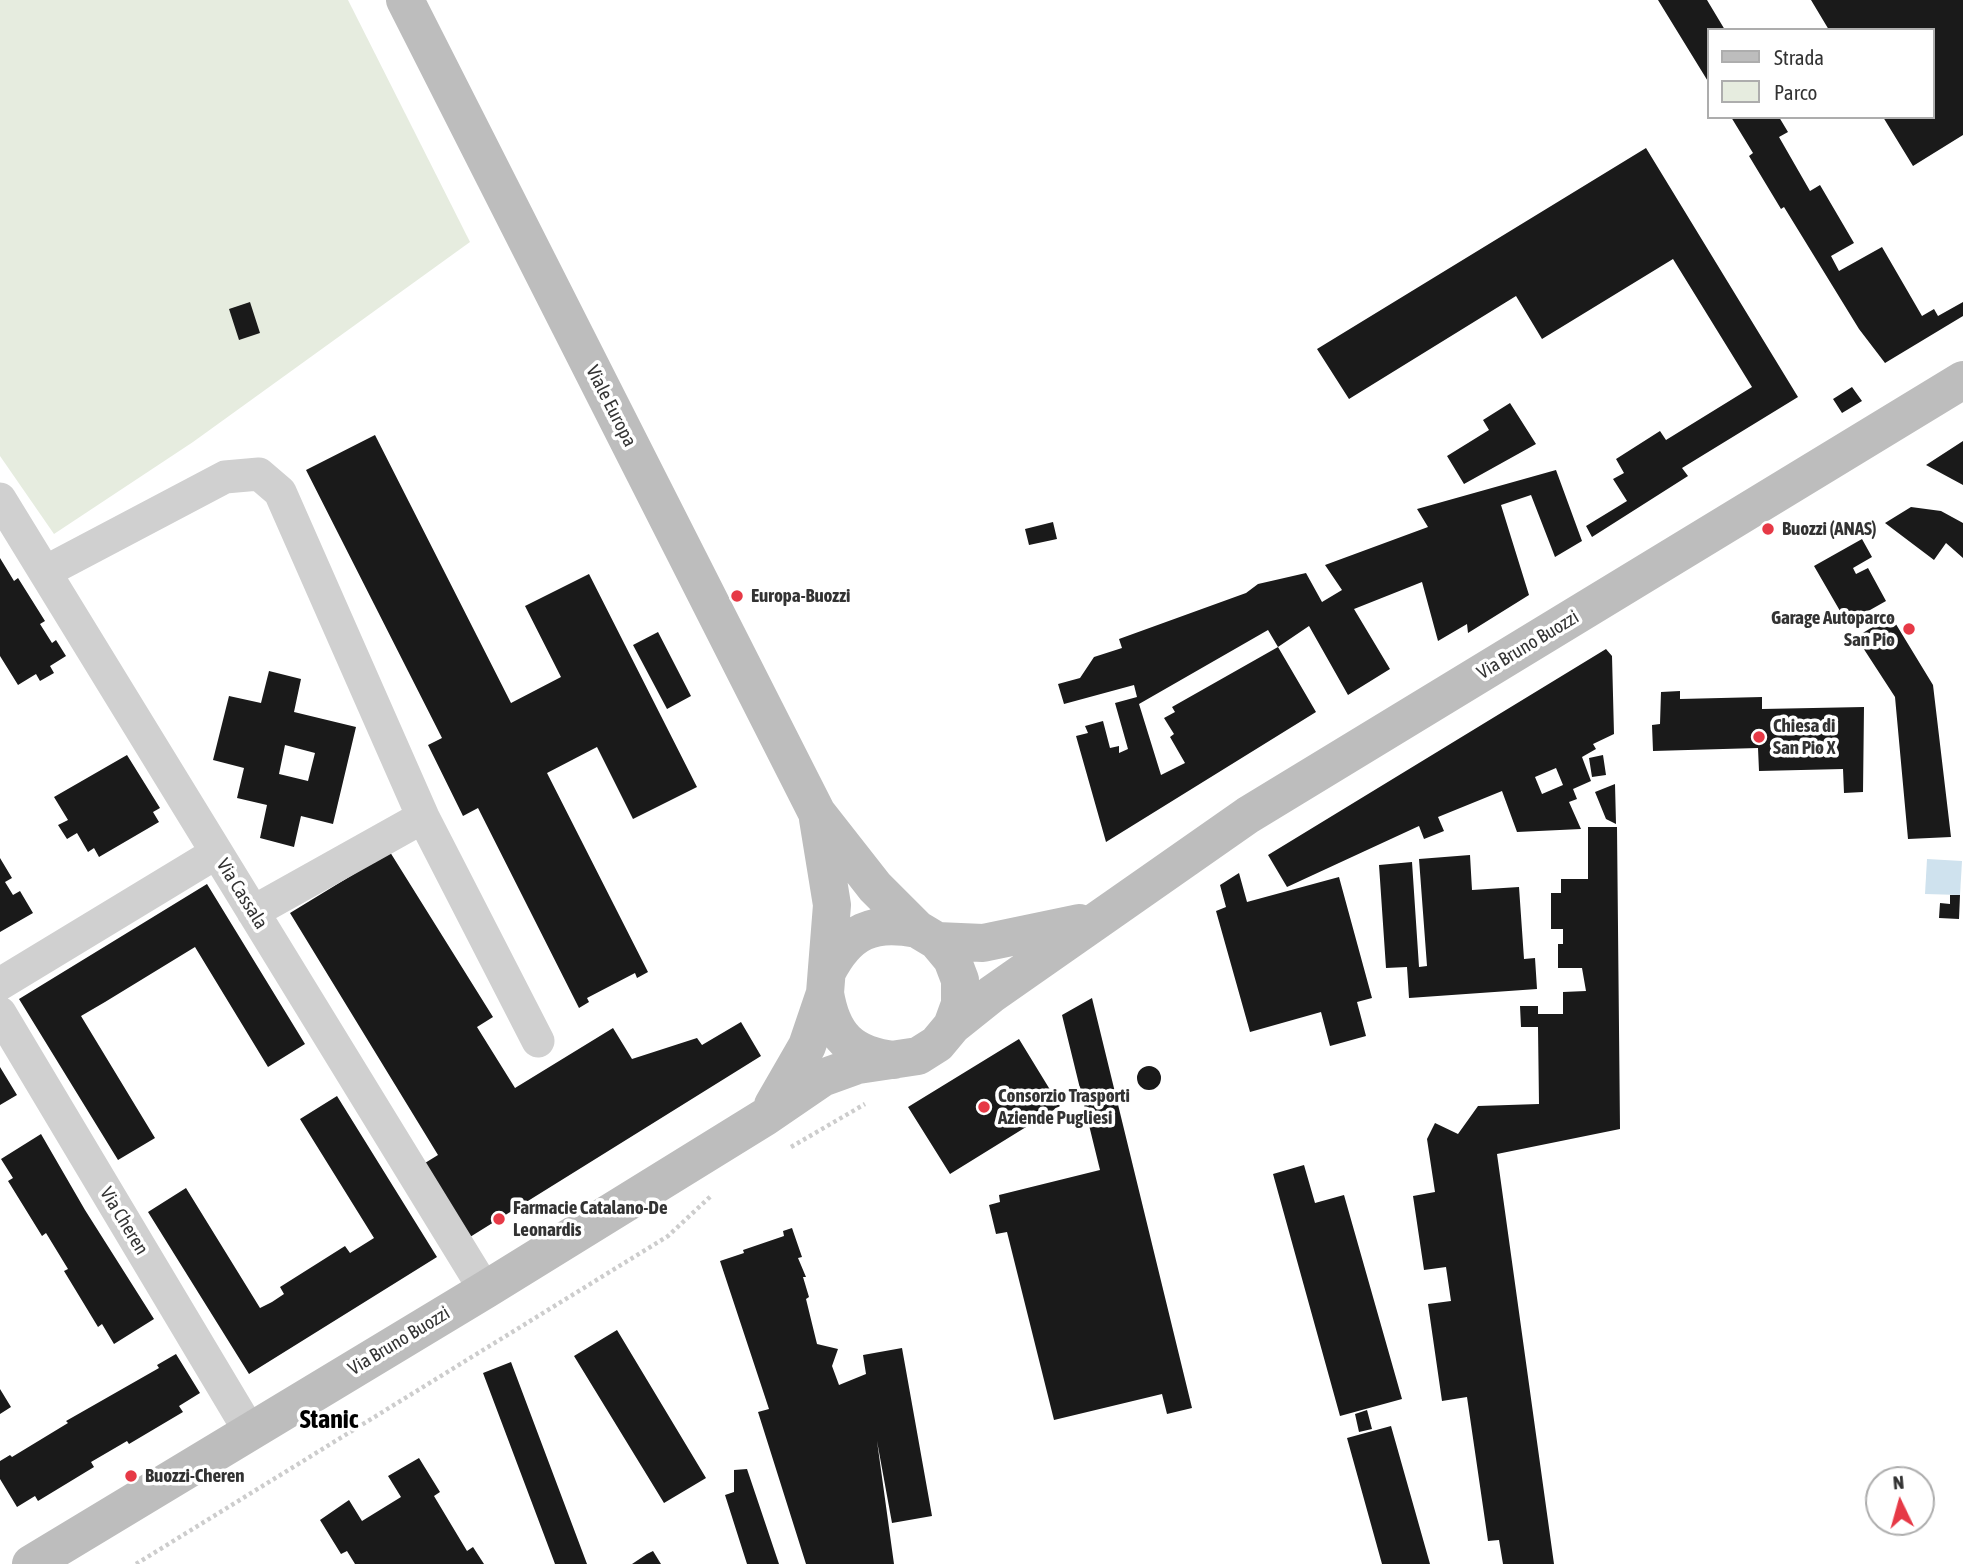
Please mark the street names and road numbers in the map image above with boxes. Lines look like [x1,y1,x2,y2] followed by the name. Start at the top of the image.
[581,362,641,450] street label: Viale Europa
[1473,606,1583,684] street label: Via Bruno Buozzi
[212,855,272,933] street label: Via Cassala
[95,1183,153,1259] street label: Via Cheren
[344,1302,454,1380] street label: Via Bruno Buozzi

